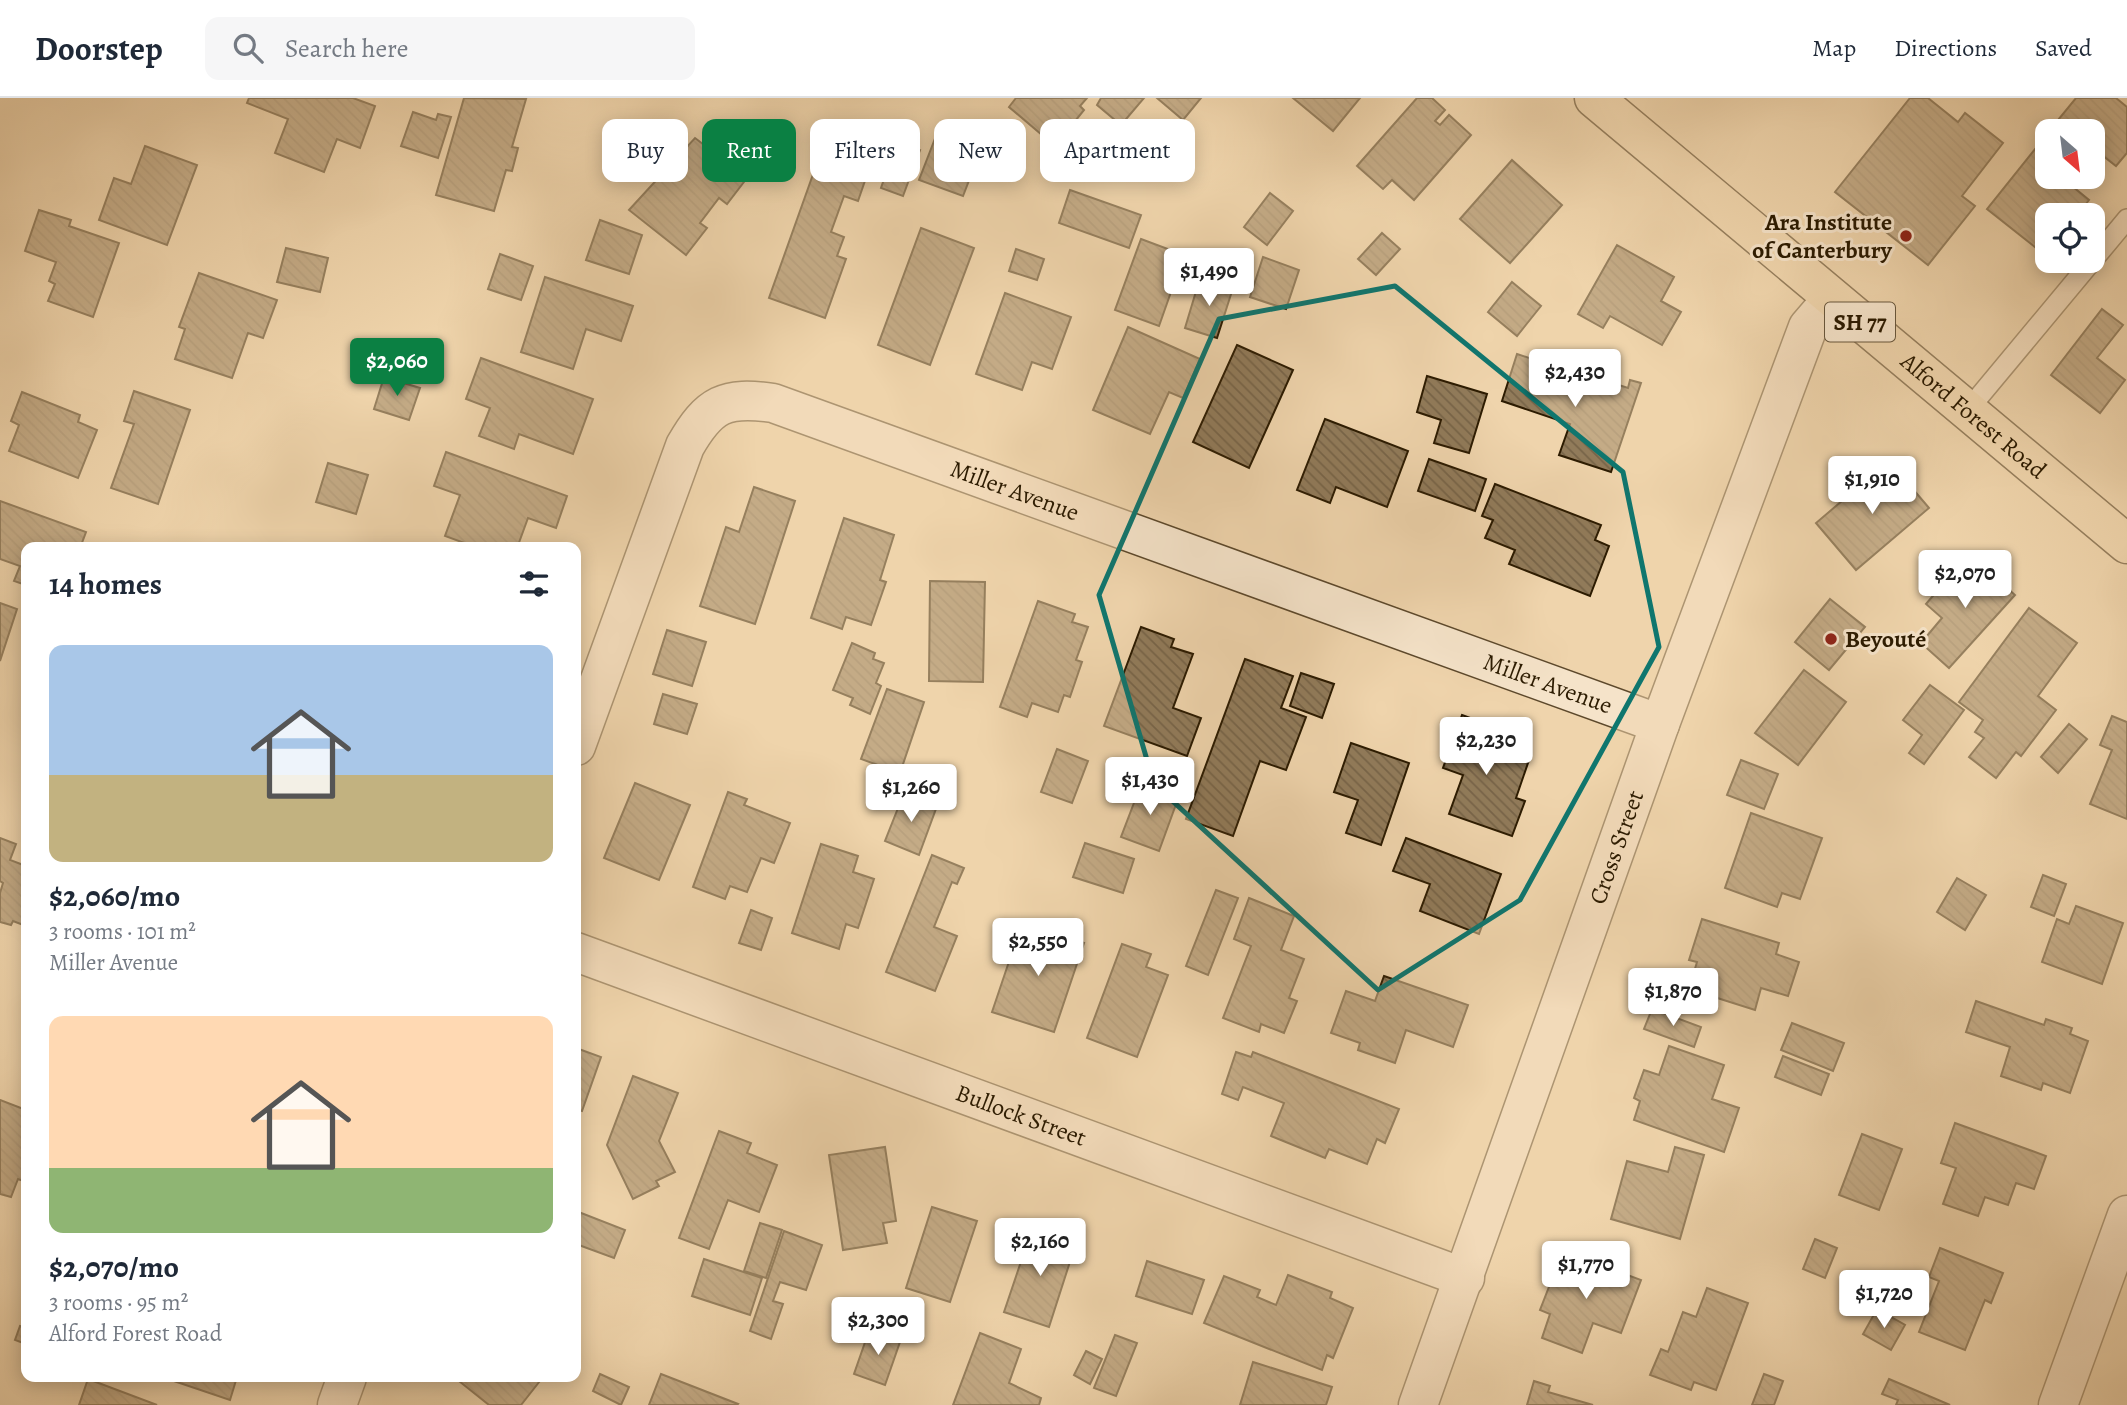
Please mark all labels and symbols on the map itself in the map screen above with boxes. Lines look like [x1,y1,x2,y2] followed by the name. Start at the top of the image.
[2035,119,2105,189] north arrow
[1752,206,1893,266] place label: Ara Institute of Canterbury
[1898,228,1914,244] marker: Ara Institute of Canterbury
[1152,248,1266,308] pin: $1,490
[1825,302,1895,342] road number: SH 77
[340,338,454,398] pin: $2,060
[1893,345,2053,486] street label: Alford Forest Road
[1518,350,1632,409] pin: $2,430
[946,453,1084,529] street label: Miller Avenue
[1815,456,1929,516] pin: $1,910
[1908,550,2022,610] pin: $2,070
[1845,623,1926,655] place label: Beyouté
[1823,631,1839,647] marker: Beyouté
[1479,645,1617,721] street label: Miller Avenue
[1429,718,1543,777] pin: $2,230
[1093,758,1207,817] pin: $1,430
[854,764,968,824] pin: $1,260
[1581,786,1651,908] street label: Cross Street
[981,918,1095,978] pin: $2,550
[1616,968,1730,1028] pin: $1,870
[951,1077,1091,1154] street label: Bullock Street
[983,1218,1097,1278] pin: $2,160
[1529,1242,1643,1301] pin: $1,770
[1827,1270,1941,1330] pin: $1,720
[821,1298,935,1357] pin: $2,300

